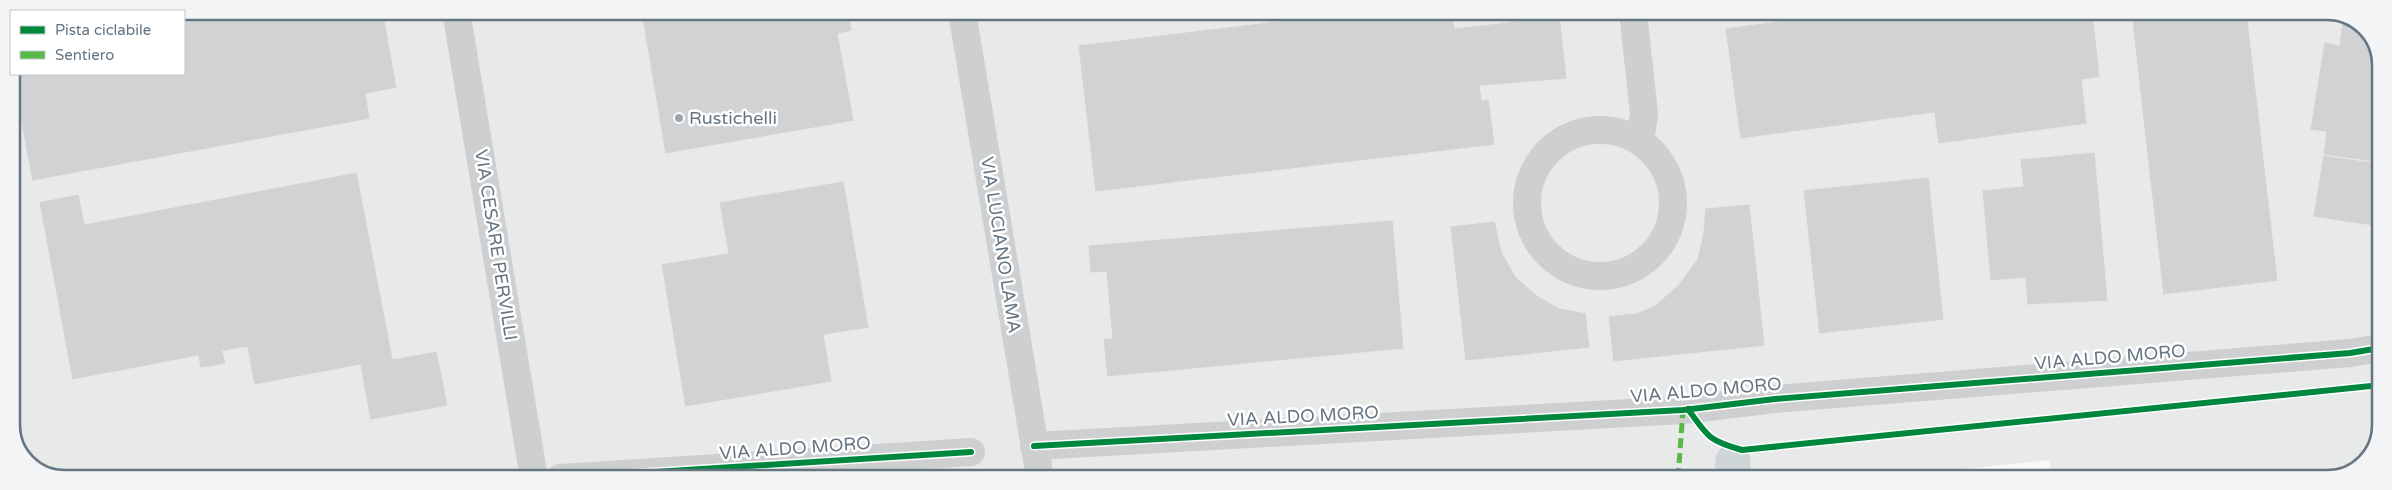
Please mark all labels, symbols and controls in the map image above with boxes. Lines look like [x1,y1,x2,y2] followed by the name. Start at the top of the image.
[10,10,185,75] legend
[55,21,151,39] text: Pista ciclabile
[55,46,114,64] text: Sentiero
[689,107,777,129] place label: Rustichelli
[673,112,685,124] marker: Rustichelli
[470,148,522,342] street label: VIA CESARE PERVILLI
[976,155,1026,335] street label: VIA LUCIANO LAMA
[2033,339,2187,375] street label: VIA ALDO MORO
[1629,372,1783,408] street label: VIA ALDO MORO
[1227,401,1379,431] street label: VIA ALDO MORO
[719,432,871,464] street label: VIA ALDO MORO

